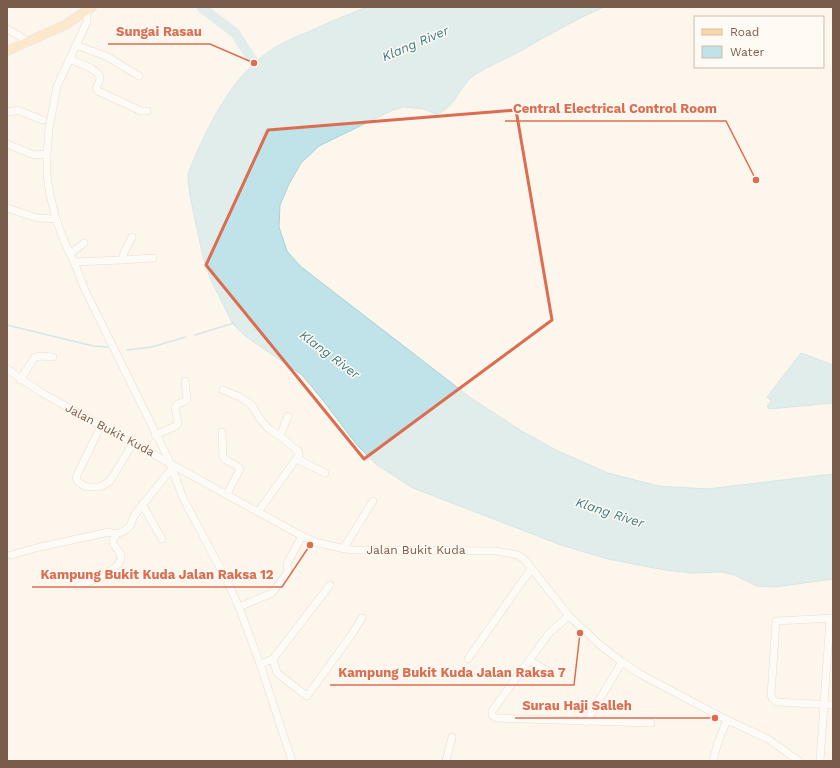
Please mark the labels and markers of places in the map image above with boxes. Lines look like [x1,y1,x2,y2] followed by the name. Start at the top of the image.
[108,19,210,44] callout: Sungai Rasau
[505,96,726,121] callout: Central Electrical Control Room
[32,562,282,587] callout: Kampung Bukit Kuda Jalan Raksa 12
[330,660,574,685] callout: Kampung Bukit Kuda Jalan Raksa 7
[515,693,640,718] callout: Surau Haji Salleh

